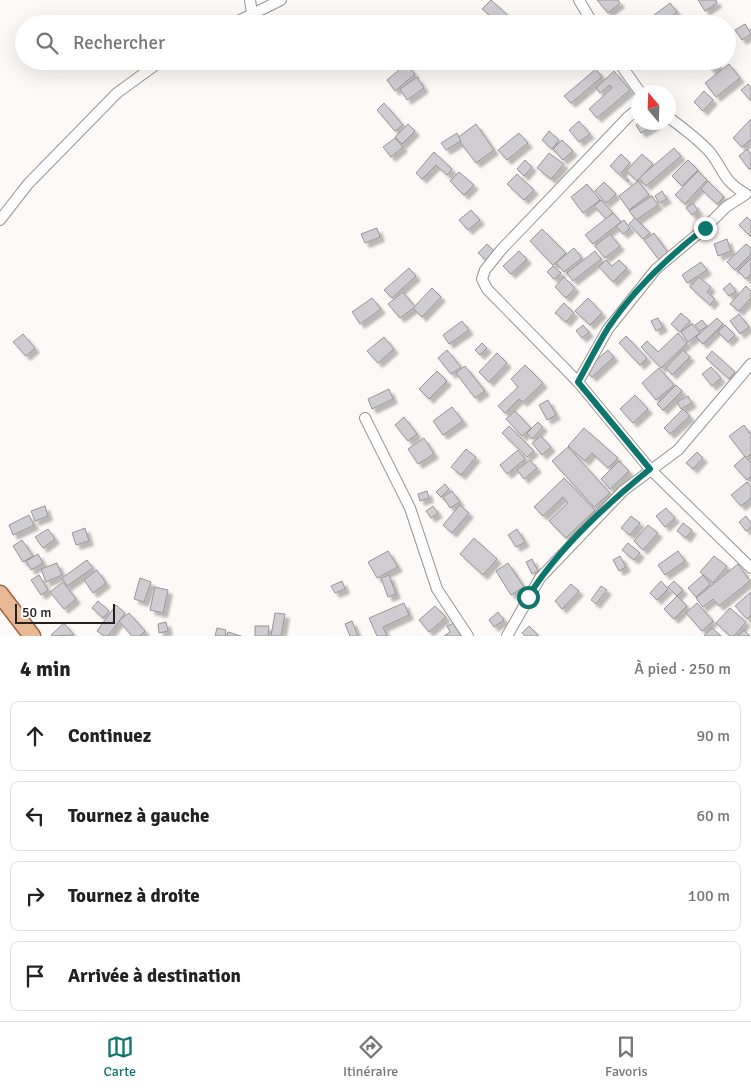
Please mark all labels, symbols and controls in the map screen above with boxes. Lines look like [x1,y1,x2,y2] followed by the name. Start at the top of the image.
[15,15,736,70] search box
[33,29,61,57] icon: search
[73,31,165,55] text: Rechercher
[631,85,676,130] north arrow
[694,217,717,240] route end
[517,586,540,609] route start
[15,601,115,624] scale bar
[22,604,51,621] text: 50 m
[20,656,71,682] text: 4 min
[634,659,731,679] text: À pied · 250 m
[21,722,49,750] icon: ahead
[68,724,151,748] text: Continuez
[696,726,730,746] text: 90 m
[21,802,49,830] icon: left
[68,804,209,828] text: Tournez à gauche
[696,806,730,826] text: 60 m
[21,882,49,910] icon: right
[68,884,200,908] text: Tournez à droite
[688,886,730,906] text: 100 m
[21,962,49,990] icon: arrive
[68,964,241,988] text: Arrivée à destination
[103,1033,136,1080] tab: Carte
[343,1033,398,1080] tab: Itinéraire
[605,1033,648,1080] tab: Favoris

